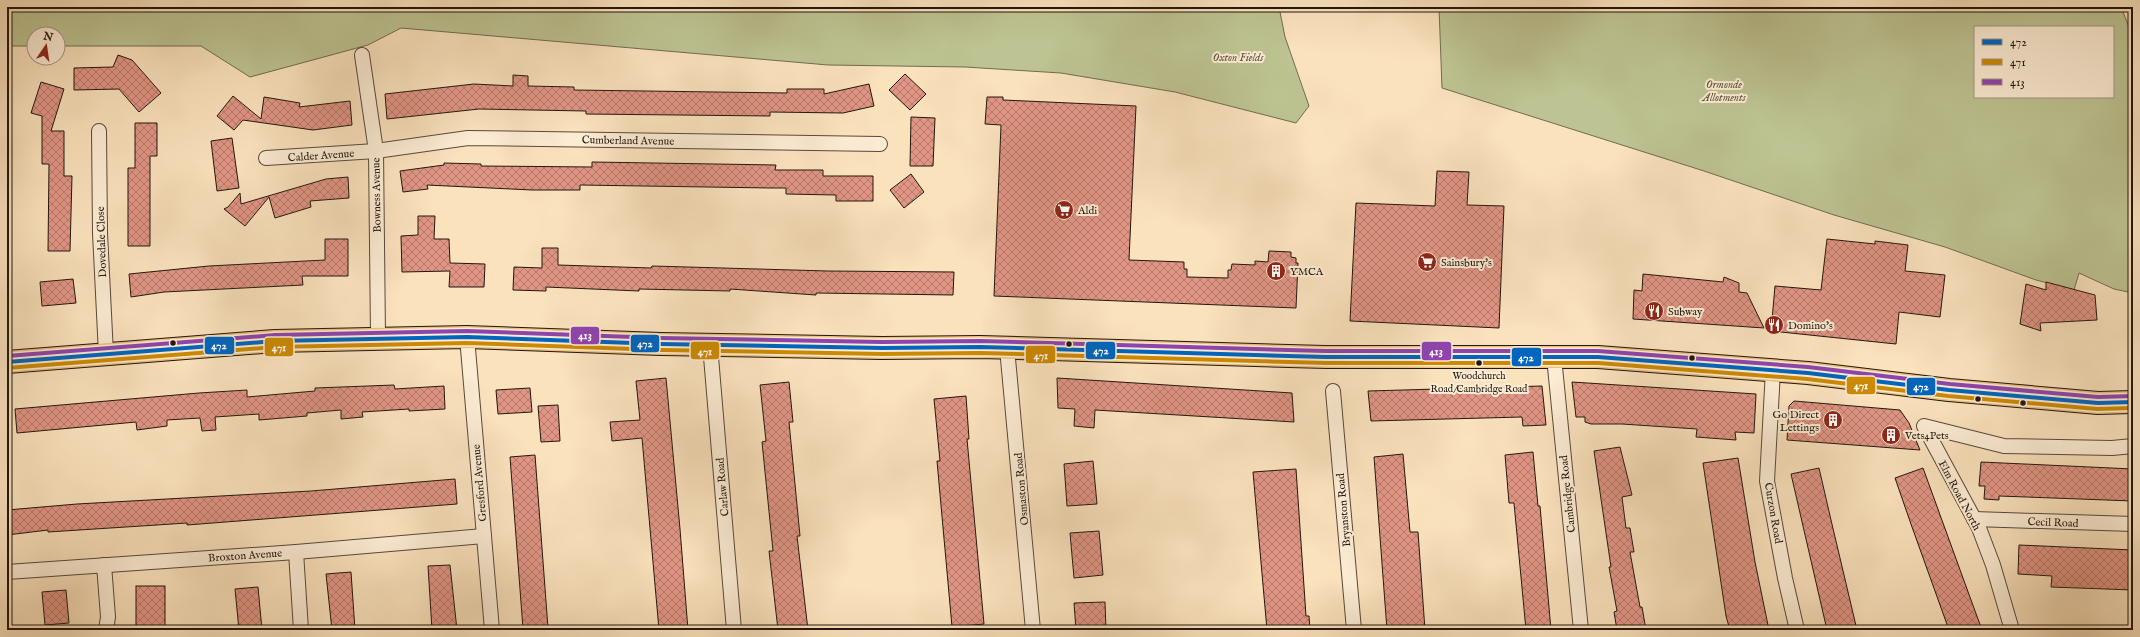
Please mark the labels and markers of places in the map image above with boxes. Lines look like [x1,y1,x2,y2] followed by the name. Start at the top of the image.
[1053,199,1075,221] supermarket icon: Aldi
[1077,204,1097,218] place label: Aldi
[1416,251,1438,273] supermarket icon: Sainsbury's
[1441,256,1492,270] place label: Sainsbury's
[1265,260,1287,282] building icon: YMCA
[1290,265,1324,279] place label: YMCA
[1643,300,1665,322] restaurant icon: Subway
[1668,305,1703,319] place label: Subway
[1763,314,1785,336] restaurant icon: Domino's
[1788,319,1833,333] place label: Domino's
[168,338,178,348] unlabelled marker
[1064,339,1074,349] unlabelled marker
[1687,353,1697,363] unlabelled marker
[1474,358,1484,368] marker: Woodchurch Road/Cambridge Road
[1431,370,1528,396] place label: Woodchurch Road/Cambridge Road
[1973,394,1983,404] unlabelled marker
[2018,398,2028,408] unlabelled marker
[1773,408,1819,435] place label: Go Direct Lettings
[1822,409,1844,431] building icon: Go Direct Lettings
[1880,424,1902,446] building icon: Vets4Pets
[1904,429,1949,443] place label: Vets4Pets

